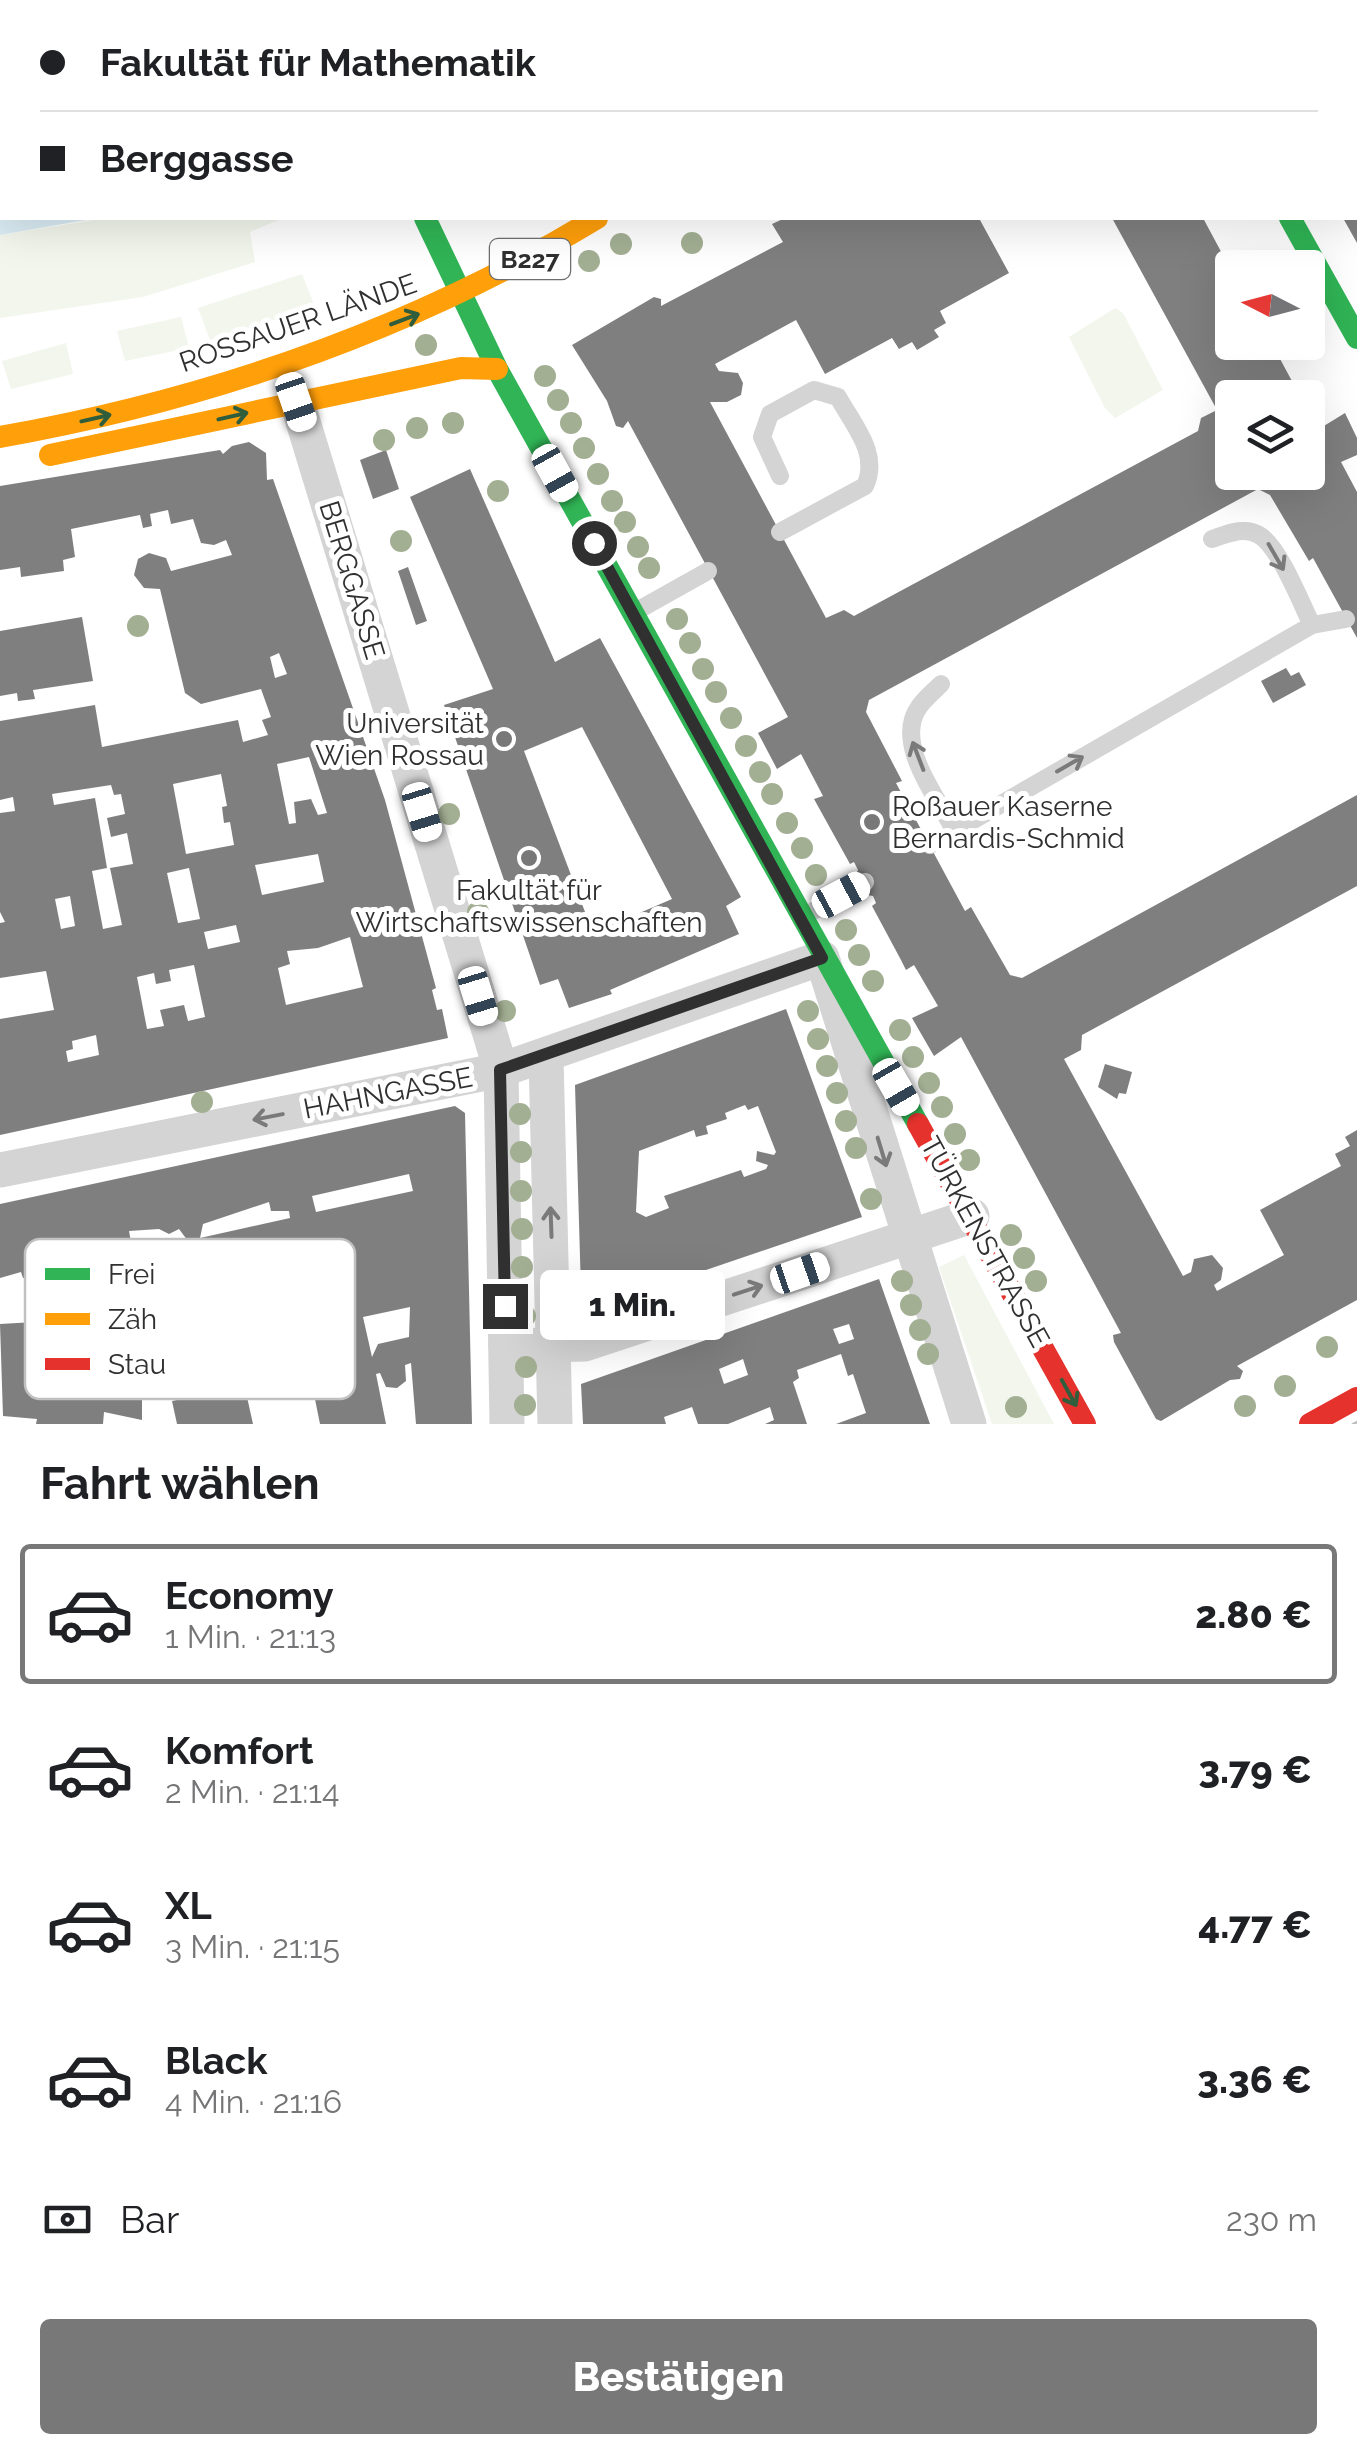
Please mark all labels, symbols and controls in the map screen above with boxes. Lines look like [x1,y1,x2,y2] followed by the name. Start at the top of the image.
[100,40,536,85] text: Fakultät für Mathematik
[100,136,293,181] text: Berggasse
[490,239,570,279] road number: B227
[1215,250,1325,360] north arrow
[1215,250,1325,490] map controls
[175,267,421,379] street label: ROSSAUER LÄNDE
[389,309,420,327] one-way arrow
[272,369,320,435] car
[1215,380,1325,490] button: layers
[216,406,248,424] one-way arrow
[79,408,111,426] one-way arrow
[527,439,583,507] car
[312,497,392,663] street label: BERGGASSE
[572,521,617,566] route start
[1266,542,1286,571] one-way arrow
[315,707,485,772] place label: Universität Wien Rossau
[493,728,515,750] marker: Universität Wien Rossau
[908,741,926,772] one-way arrow
[1054,754,1084,774] one-way arrow
[399,779,445,845] car
[892,790,1125,855] place label: Roßauer Kaserne Bernardis-Schmid
[861,811,883,833] marker: Roßauer Kaserne Bernardis-Schmid
[518,847,540,869] marker: Fakultät für Wirtschaftswissenschaften
[807,868,875,922] car
[355,874,703,939] place label: Fakultät für Wirtschaftswissenschaften
[455,963,501,1029] car
[868,1054,924,1120] car
[301,1060,475,1126] street label: HAHNGASSE
[253,1108,285,1127] one-way arrow
[914,1131,1056,1353] street label: TÜRKENSTRASSE
[874,1135,892,1167] one-way arrow
[541,1206,560,1238] one-way arrow
[25,1239,355,1399] legend
[767,1249,833,1297] car
[108,1258,155,1291] text: Frei
[540,1271,725,1341] callout: 1 Min.
[732,1279,764,1297] one-way arrow
[483,1284,528,1329] route end
[589,1286,676,1323] text: 1 Min.
[108,1303,157,1336] text: Zäh
[108,1348,166,1381] text: Stau
[1059,1378,1079,1408] one-way arrow
[40,1457,320,1510] text: Fahrt wählen
[45,1569,135,1659] icon: car
[165,1573,334,1618] text: Economy
[1195,1592,1312,1637] text: 2.80 €
[165,1618,336,1655] text: 1 Min. · 21:13
[45,1724,135,1814] icon: car
[165,1728,314,1773] text: Komfort
[1198,1747,1312,1792] text: 3.79 €
[165,1773,340,1810] text: 2 Min. · 21:14
[45,1879,135,1969] icon: car
[165,1883,212,1928] text: XL
[1198,1902,1312,1947] text: 4.77 €
[165,1928,340,1965] text: 3 Min. · 21:15
[45,2034,135,2124] icon: car
[165,2038,267,2083] text: Black
[1197,2057,1312,2102] text: 3.36 €
[165,2083,342,2120] text: 4 Min. · 21:16
[40,2192,95,2247] icon: cash
[120,2197,179,2242] text: Bar
[1226,2201,1317,2238] text: 230 m
[40,2319,1317,2434] button: Bestätigen

